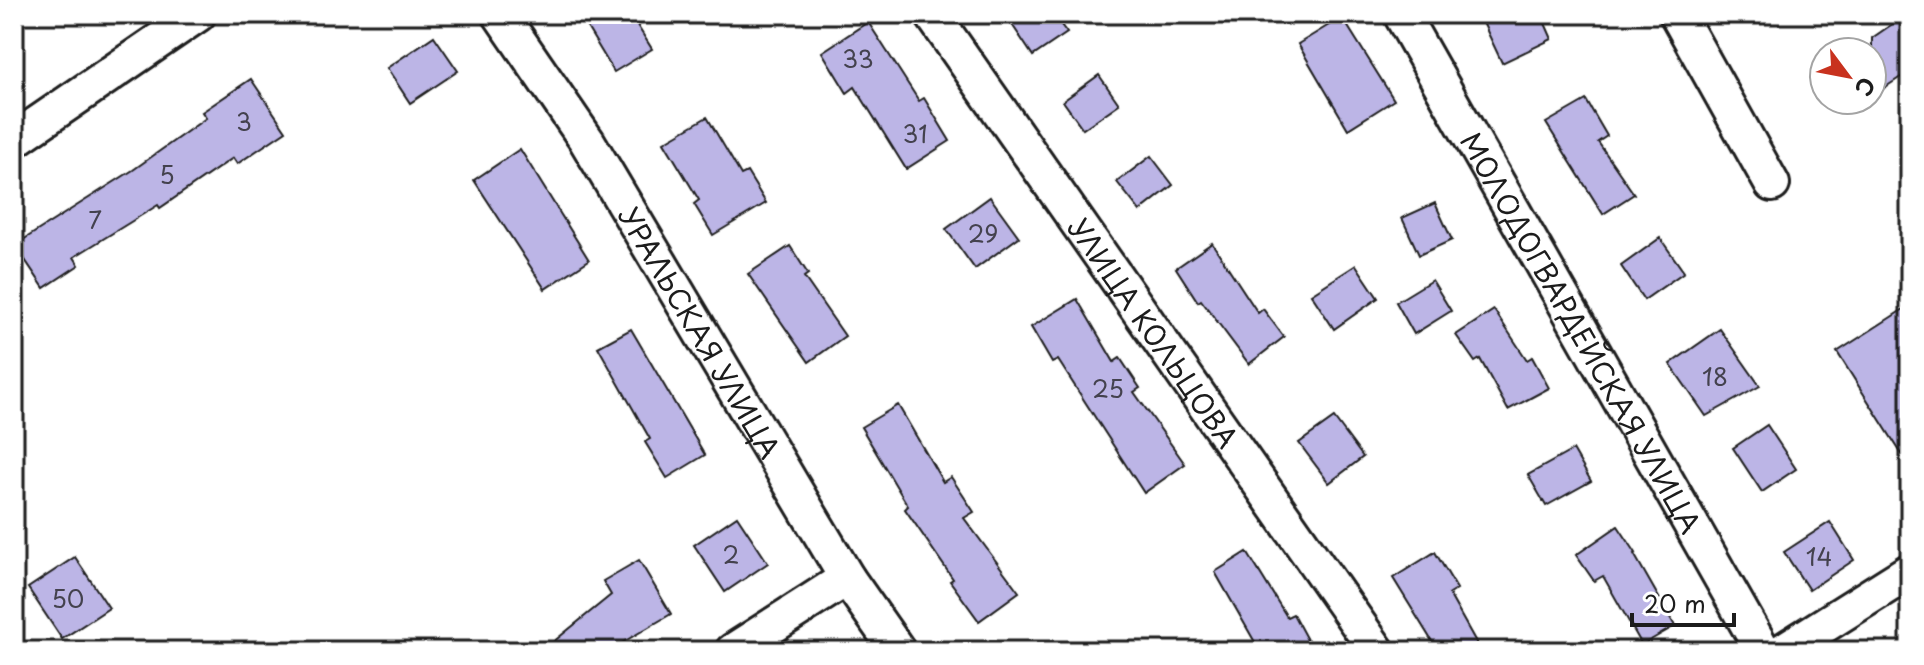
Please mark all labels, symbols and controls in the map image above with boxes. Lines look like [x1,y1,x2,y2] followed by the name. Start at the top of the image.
[1808,36,1888,116] north arrow
[842,40,874,76] house number: 33
[1848,72,1885,103] text: С
[236,103,252,139] house number: 3
[902,115,928,151] house number: 31
[1451,124,1713,541] street label: МОЛОДОГВАРДЕЙСКАЯ УЛИЦА
[159,156,175,192] house number: 5
[609,198,792,466] street label: УРАЛЬСКАЯ УЛИЦА
[88,201,102,237] house number: 7
[1059,208,1250,456] street label: УЛИЦА КОЛЬЦОВА
[968,215,998,251] house number: 29
[1702,358,1728,394] house number: 18
[1092,370,1124,406] house number: 25
[723,536,740,572] house number: 2
[1806,538,1832,574] house number: 14
[1632,577,1734,627] scale bar
[52,580,84,616] house number: 50
[1644,585,1706,621] text: 20 m

